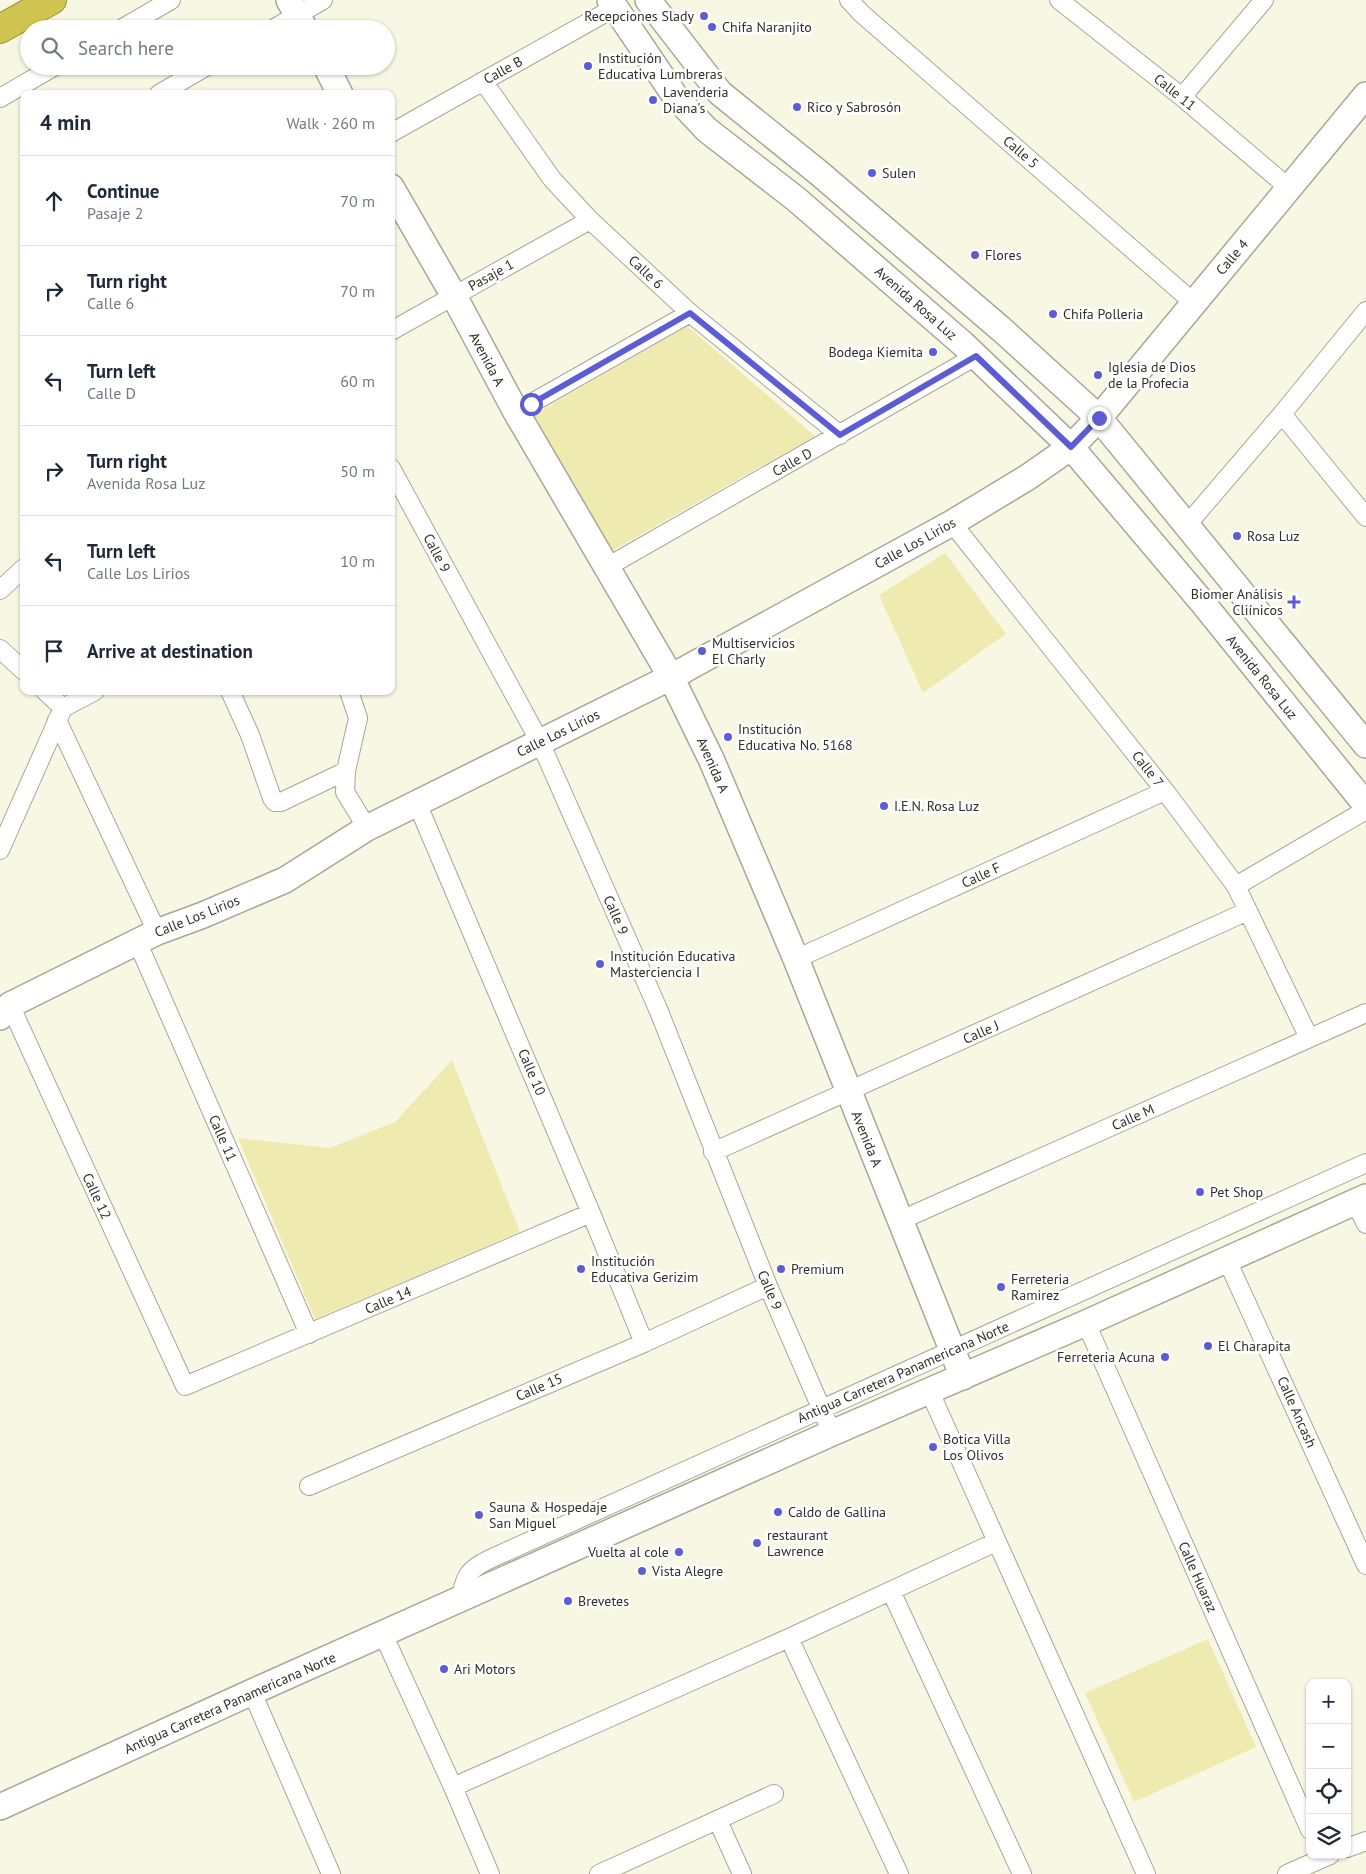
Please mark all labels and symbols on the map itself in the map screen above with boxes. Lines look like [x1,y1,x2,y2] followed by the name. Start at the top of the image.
[584,7,694,25] place label: Recepciones Slady
[698,10,710,22] marker: Recepciones Slady
[722,18,812,36] place label: Chifa Naranjito
[706,21,718,33] marker: Chifa Naranjito
[598,49,723,83] place label: Institución Educativa Lumbreras
[480,52,526,88] street label: Calle B
[582,60,594,72] marker: Institución Educativa Lumbreras
[1150,70,1200,114] street label: Calle 11
[663,83,728,117] place label: Lavenderia Diana's
[647,94,659,106] marker: Lavenderia Diana's
[807,98,901,116] place label: Rico y Sabrosón
[791,101,803,113] marker: Rico y Sabrosón
[999,132,1043,172] street label: Calle 5
[882,164,916,182] place label: Sulen
[866,167,878,179] marker: Sulen
[1212,235,1252,279] street label: Calle 4
[985,246,1022,264] place label: Flores
[969,249,981,261] marker: Flores
[625,251,667,293] street label: Calle 6
[465,255,517,295] street label: Pasaje 1
[871,262,961,344] street label: Avenida Rosa Luz
[1063,305,1143,323] place label: Chifa Polleria
[1047,308,1059,320] marker: Chifa Polleria
[465,329,509,390] street label: Avenida A
[828,343,923,361] place label: Bodega Kiemita
[927,346,939,358] marker: Bodega Kiemita
[1108,358,1196,392] place label: Iglesia de Dios de la Profecia
[1092,369,1104,381] marker: Iglesia de Dios de la Profecia
[520,393,543,416] route start
[1088,407,1111,430] route end
[769,444,815,480] street label: Calle D
[871,513,959,573] street label: Calle Los Lirios
[1247,527,1300,545] place label: Rosa Luz
[1231,530,1243,542] marker: Rosa Luz
[419,531,455,575] street label: Calle 9
[1191,585,1283,619] place label: Biomer Análisis Cliínicos
[1287,595,1301,609] marker: Biomer Análisis Cliínicos
[1222,631,1302,723] street label: Avenida Rosa Luz
[712,634,795,668] place label: Multiservicios El Charly
[696,645,708,657] marker: Multiservicios El Charly
[514,705,603,761] street label: Calle Los Lirios
[738,720,853,754] place label: Institución Educativa No. 5168
[722,731,734,743] marker: Institución Educativa No. 5168
[693,734,734,796] street label: Avenida A
[1128,747,1168,791] street label: Calle 7
[894,797,979,815] place label: I.E.N. Rosa Luz
[878,800,890,812] marker: I.E.N. Rosa Luz
[959,858,1003,892] street label: Calle F
[152,891,242,941] street label: Calle Los Lirios
[599,892,633,938] street label: Calle 9
[610,947,735,981] place label: Institución Educativa Masterciencia I
[594,958,606,970] marker: Institución Educativa Masterciencia I
[960,1016,1002,1048] street label: Calle J
[514,1046,550,1098] street label: Calle 10
[1109,1100,1157,1134] street label: Calle M
[848,1108,887,1170] street label: Avenida A
[205,1112,241,1164] street label: Calle 11
[78,1170,116,1222] street label: Calle 12
[1210,1183,1263,1201] place label: Pet Shop
[1194,1186,1206,1198] marker: Pet Shop
[591,1252,698,1286] place label: Institución Educativa Gerizim
[791,1260,844,1278] place label: Premium
[575,1263,587,1275] marker: Institución Educativa Gerizim
[775,1263,787,1275] marker: Premium
[754,1267,786,1313] street label: Calle 9
[1011,1270,1069,1304] place label: Ferreteria Ramirez
[995,1281,1007,1293] marker: Ferreteria Ramirez
[362,1282,414,1318] street label: Calle 14
[794,1317,1012,1427] street label: Antigua Carretera Panamericana Norte
[1218,1337,1291,1355] place label: El Charapita
[1202,1340,1214,1352] marker: El Charapita
[1057,1348,1155,1366] place label: Ferreteria Acuna
[1159,1351,1171,1363] marker: Ferreteria Acuna
[513,1369,565,1405] street label: Calle 15
[1273,1374,1321,1450] street label: Calle Ancash
[943,1430,1011,1464] place label: Botica Villa Los Olivos
[927,1441,939,1453] marker: Botica Villa Los Olivos
[489,1498,607,1532] place label: Sauna & Hospedaje San Miguel
[788,1503,886,1521] place label: Caldo de Gallina
[772,1506,784,1518] marker: Caldo de Gallina
[473,1509,485,1521] marker: Sauna & Hospedaje San Miguel
[767,1526,828,1560] place label: restaurant Lawrence
[751,1537,763,1549] marker: restaurant Lawrence
[1174,1539,1222,1615] street label: Calle Huaraz
[587,1543,669,1561] place label: Vuelta al cole
[673,1546,685,1558] marker: Vuelta al cole
[651,1562,723,1580] place label: Vista Alegre
[636,1565,648,1577] marker: Vista Alegre
[578,1592,629,1610] place label: Brevetes
[562,1595,574,1607] marker: Brevetes
[121,1648,339,1758] street label: Antigua Carretera Panamericana Norte
[454,1660,516,1678] place label: Ari Motors
[438,1663,450,1675] marker: Ari Motors

